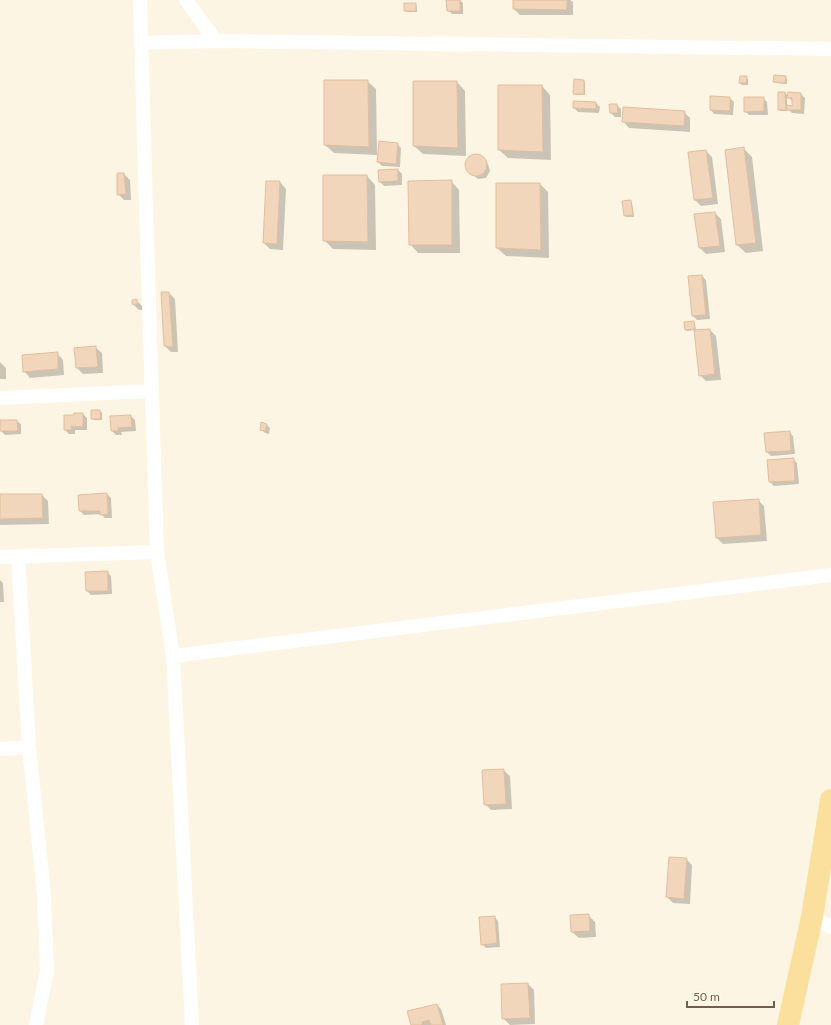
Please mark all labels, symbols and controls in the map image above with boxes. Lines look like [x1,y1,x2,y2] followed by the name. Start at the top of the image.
[687,983,774,1009] scale bar
[693,989,720,1004] text: 50 m

